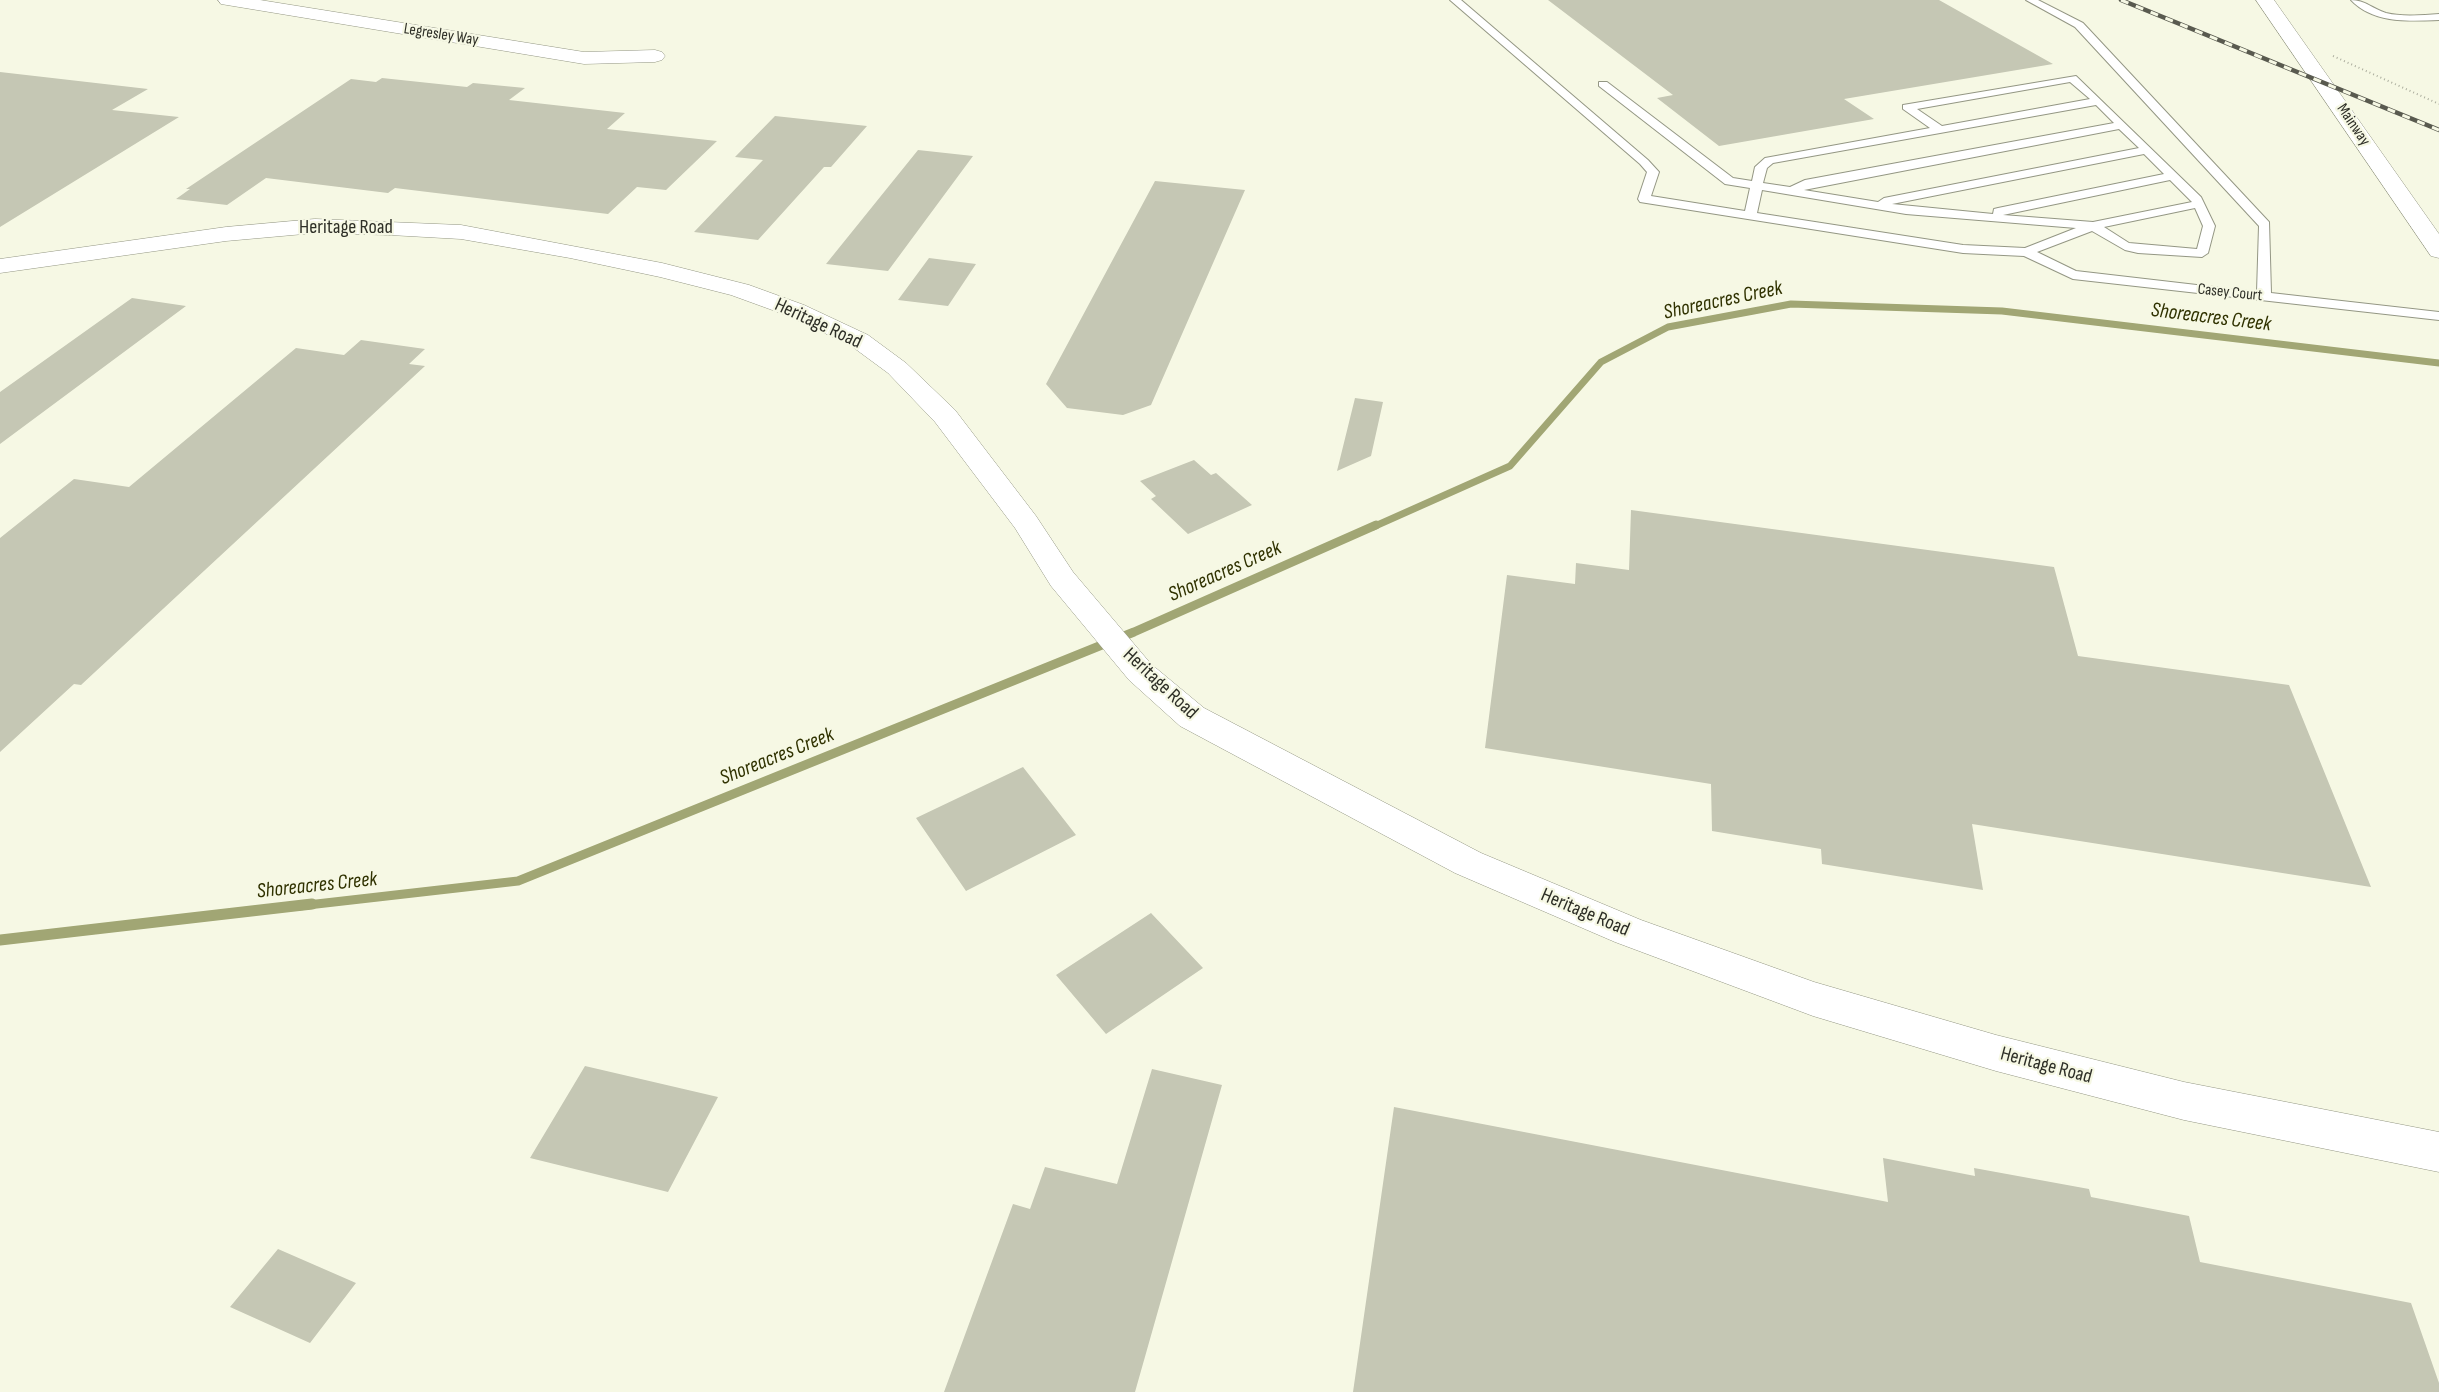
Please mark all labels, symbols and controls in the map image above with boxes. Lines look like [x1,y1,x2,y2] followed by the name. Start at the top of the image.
[402,20,480,50] street label: Legresley Way
[2332,100,2374,150] street label: Mainway
[299,216,393,240] street label: Heritage Road
[1661,276,1785,326] water label: Shoreacres Creek
[2197,280,2263,306] street label: Casey Court
[770,293,866,355] street label: Heritage Road
[2150,298,2272,338] water label: Shoreacres Creek
[1165,536,1285,608] water label: Shoreacres Creek
[1118,643,1202,725] street label: Heritage Road
[716,723,838,791] water label: Shoreacres Creek
[256,867,378,905] water label: Shoreacres Creek
[1537,884,1633,942] street label: Heritage Road
[1998,1042,2094,1090] street label: Heritage Road

